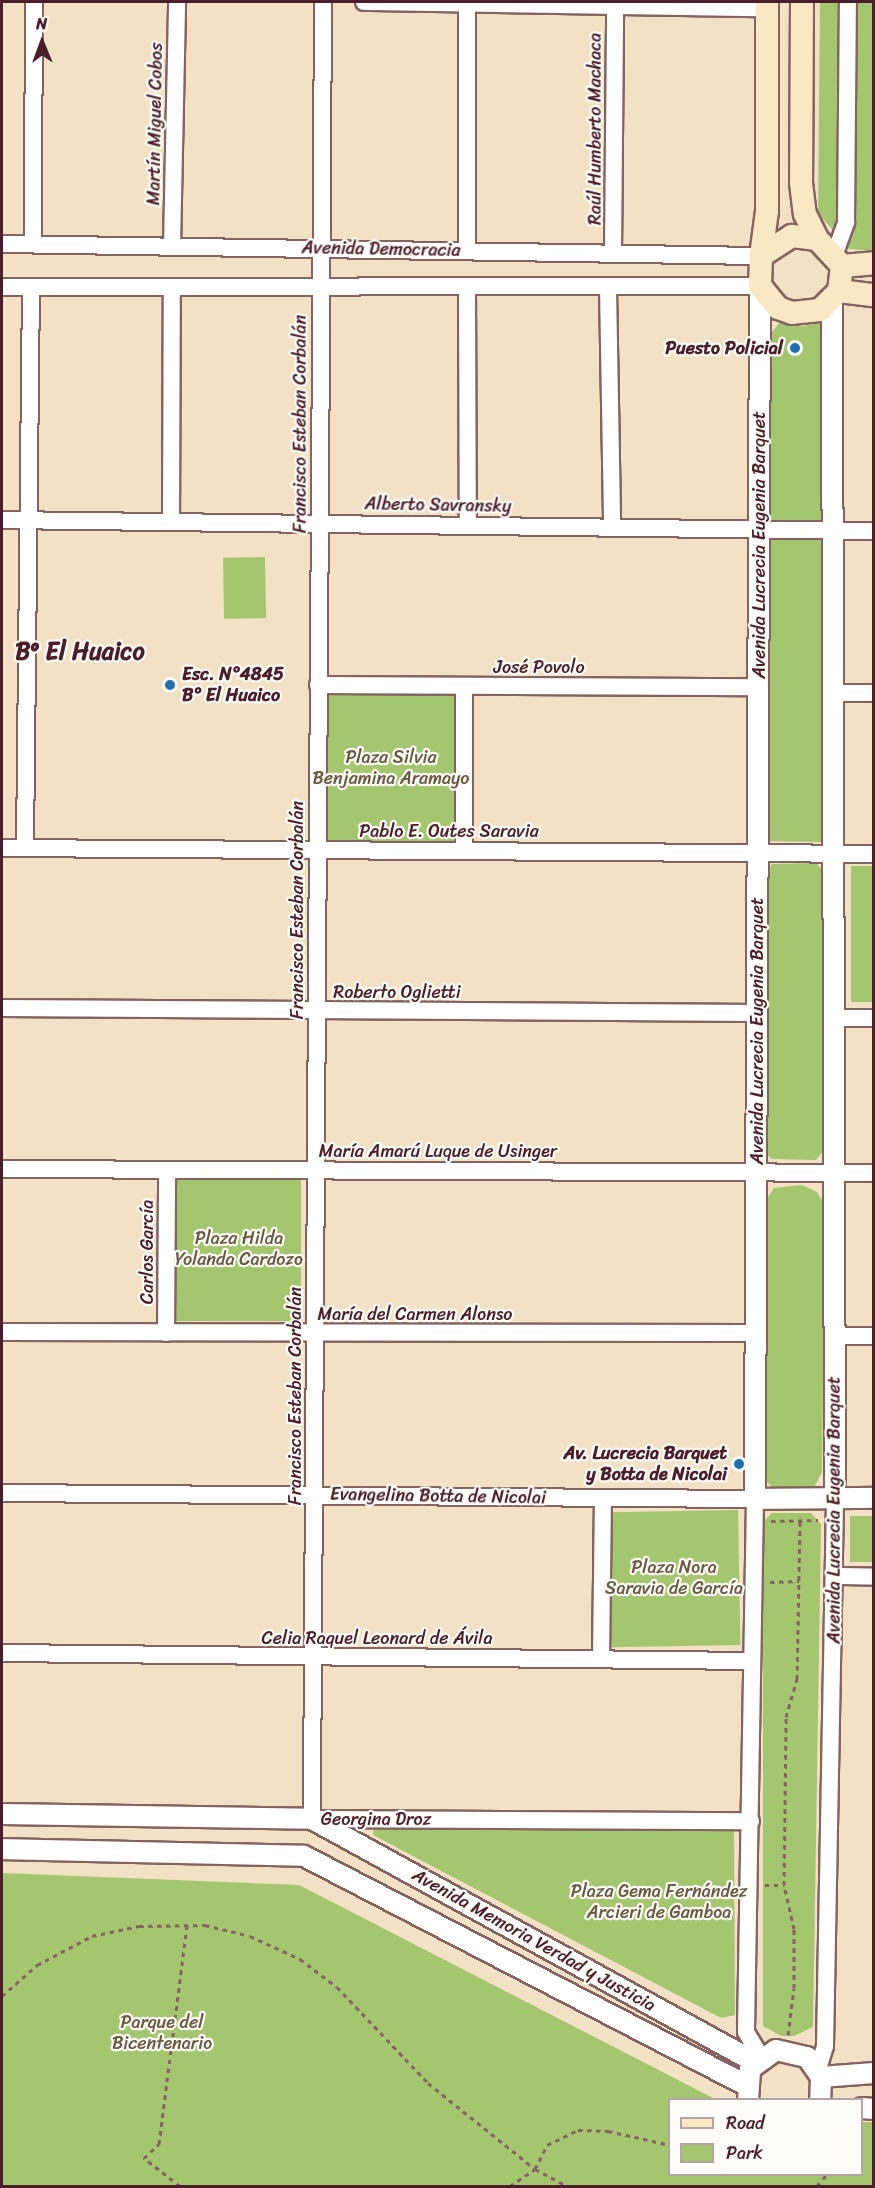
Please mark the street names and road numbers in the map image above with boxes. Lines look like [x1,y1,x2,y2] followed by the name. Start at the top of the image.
[584,33,606,225] street label: Raúl Humberto Machaca
[143,42,167,206] street label: Martín Miguel Cobos
[301,237,461,261] street label: Avenida Democracia
[289,314,311,534] street label: Francisco Esteban Corbalán
[748,411,770,679] street label: Avenida Lucrecia Eugenia Barquet
[364,493,512,517] street label: Alberto Savransky
[493,656,585,678] street label: José Povolo
[286,800,308,1020] street label: Francisco Esteban Corbalán
[359,820,539,842] street label: Pablo E. Outes Saravia
[746,897,768,1165] street label: Avenida Lucrecia Eugenia Barquet
[333,981,461,1003] street label: Roberto Oglietti
[318,1140,558,1162] street label: María Amarú Luque de Usinger
[136,1200,158,1304] street label: Carlos García
[284,1286,306,1506] street label: Francisco Esteban Corbalán
[317,1303,513,1325] street label: María del Carmen Alonso
[823,1376,845,1644] street label: Avenida Lucrecia Eugenia Barquet
[330,1483,546,1509] street label: Evangelina Botta de Nicolai
[262,1627,492,1649] street label: Celia Raquel Leonard de Ávila
[321,1808,431,1830] street label: Georgina Droz
[408,1864,660,2016] street label: Avenida Memoria Verdad y Justicia

